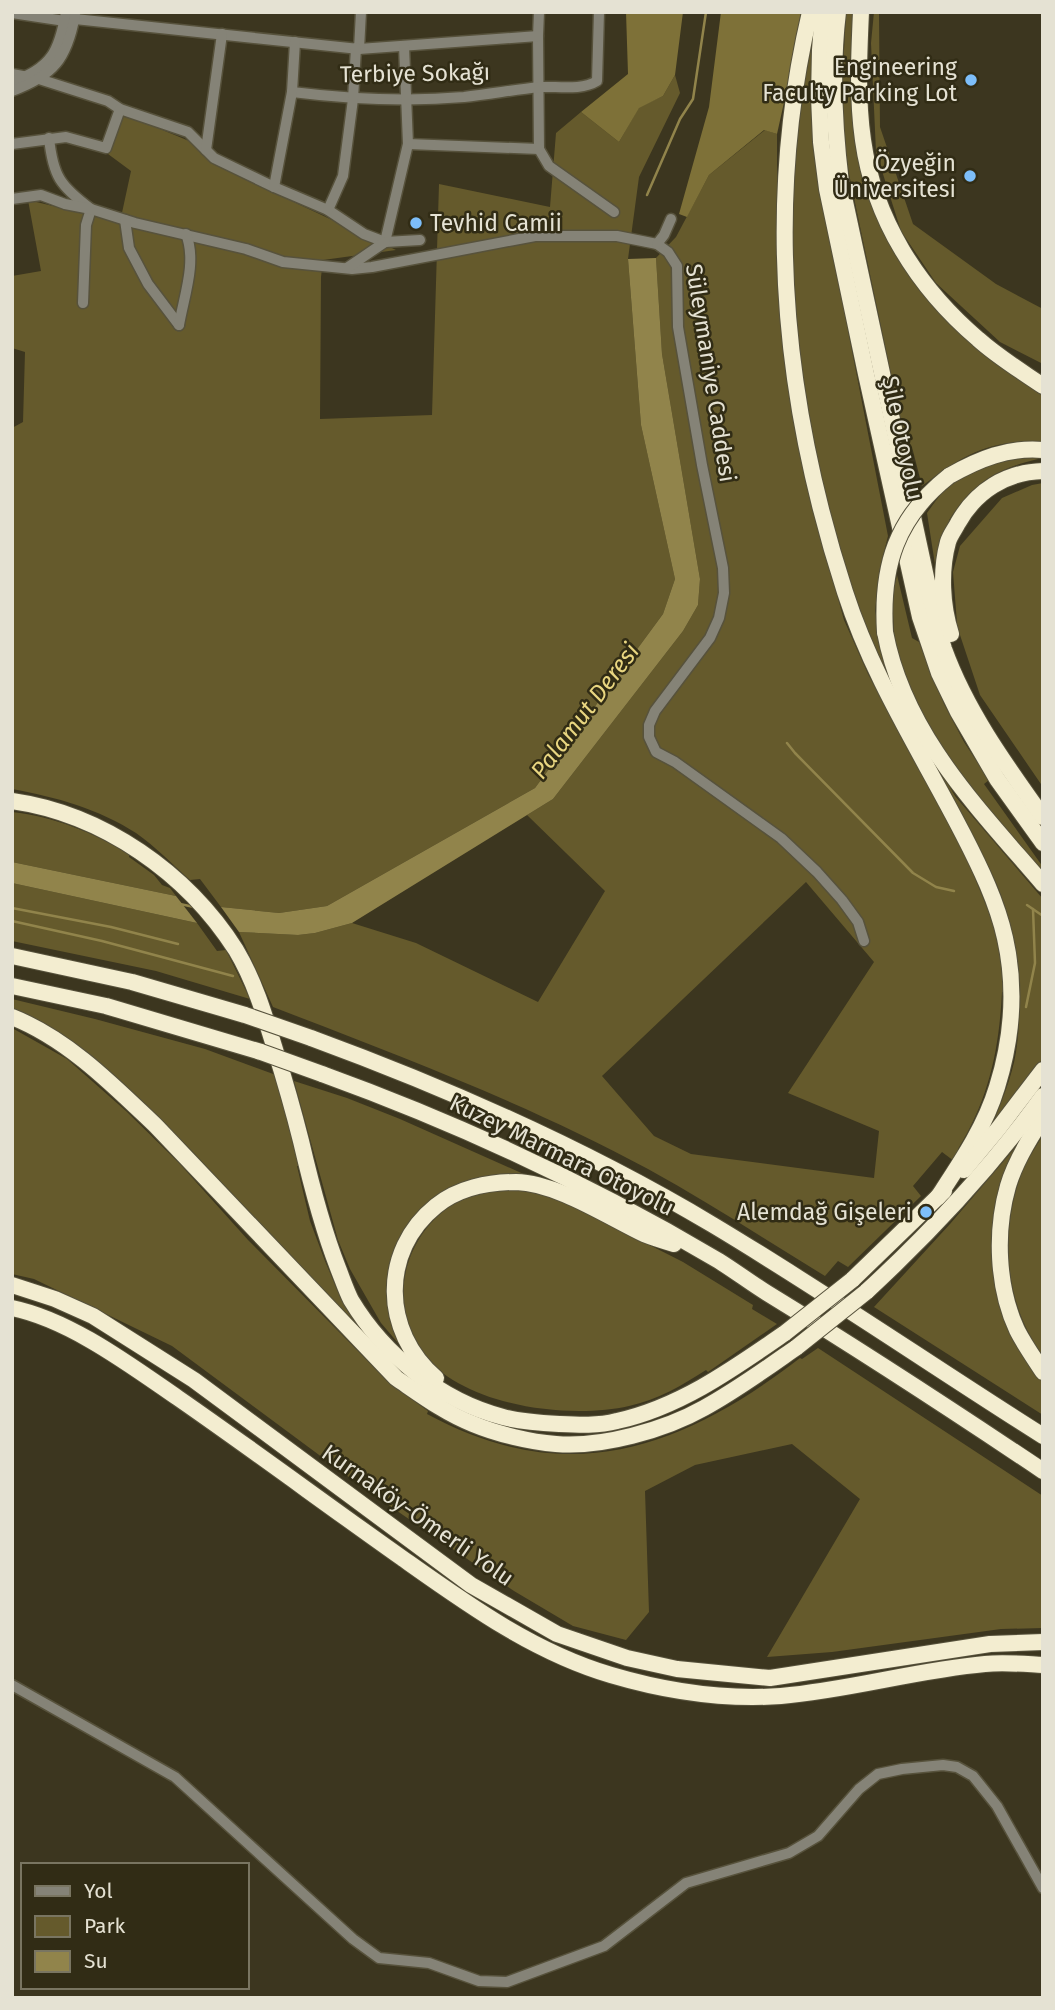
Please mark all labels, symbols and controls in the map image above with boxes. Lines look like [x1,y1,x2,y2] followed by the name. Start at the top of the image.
[762,53,958,107] place label: Engineering Faculty Parking Lot
[340,58,490,88] street label: Terbiye Sokağı
[963,72,979,88] marker: Engineering Faculty Parking Lot
[834,149,956,203] place label: Özyeğin Üniversitesi
[962,168,978,184] marker: Özyeğin Üniversitesi
[430,209,562,237] place label: Tevhid Camii
[408,215,424,231] marker: Tevhid Camii
[680,262,742,484] street label: Süleymaniye Caddesi
[876,373,930,503] street label: Şile Otoyolu
[525,637,645,784] water label: Palamut Deresi
[445,1088,679,1222] street label: Kuzey Marmara Otoyolu
[737,1198,912,1226] place label: Alemdağ Gişeleri
[918,1204,934,1220] marker: Alemdağ Gişeleri
[317,1438,519,1592] street label: Kurnaköy-Ömerli Yolu
[21,1863,248,1989] legend
[84,1878,113,1904] text: Yol
[84,1913,126,1939] text: Park
[84,1948,108,1974] text: Su

